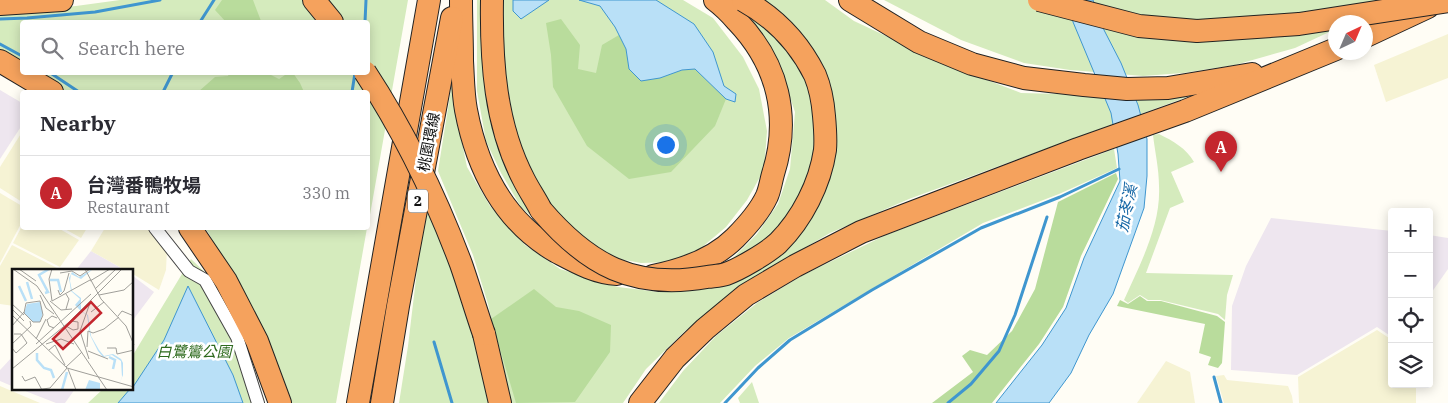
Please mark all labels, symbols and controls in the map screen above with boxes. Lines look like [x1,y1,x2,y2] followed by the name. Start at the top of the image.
[1328,15,1373,60] north arrow
[20,20,370,75] search box
[38,34,66,62] icon: search
[78,36,185,60] text: Search here
[40,109,116,137] text: Nearby
[413,111,444,173] street label: 桃園環線
[1205,131,1237,172] pin: A
[653,132,679,158] your location
[87,173,201,197] text: 台灣番鴨牧場
[1111,180,1141,234] water label: 茄苳溪
[50,183,62,203] text: A
[302,183,350,203] text: 330 m
[408,190,428,212] road number: 2
[87,197,170,217] text: Restaurant
[1388,208,1433,388] map controls
[1388,208,1433,253] button: +
[1388,253,1433,298] button: −
[12,269,134,390] inset map
[1388,298,1433,343] button: locate
[156,342,233,361] park label: 白鷺鸞公園
[1388,343,1433,388] button: layers

